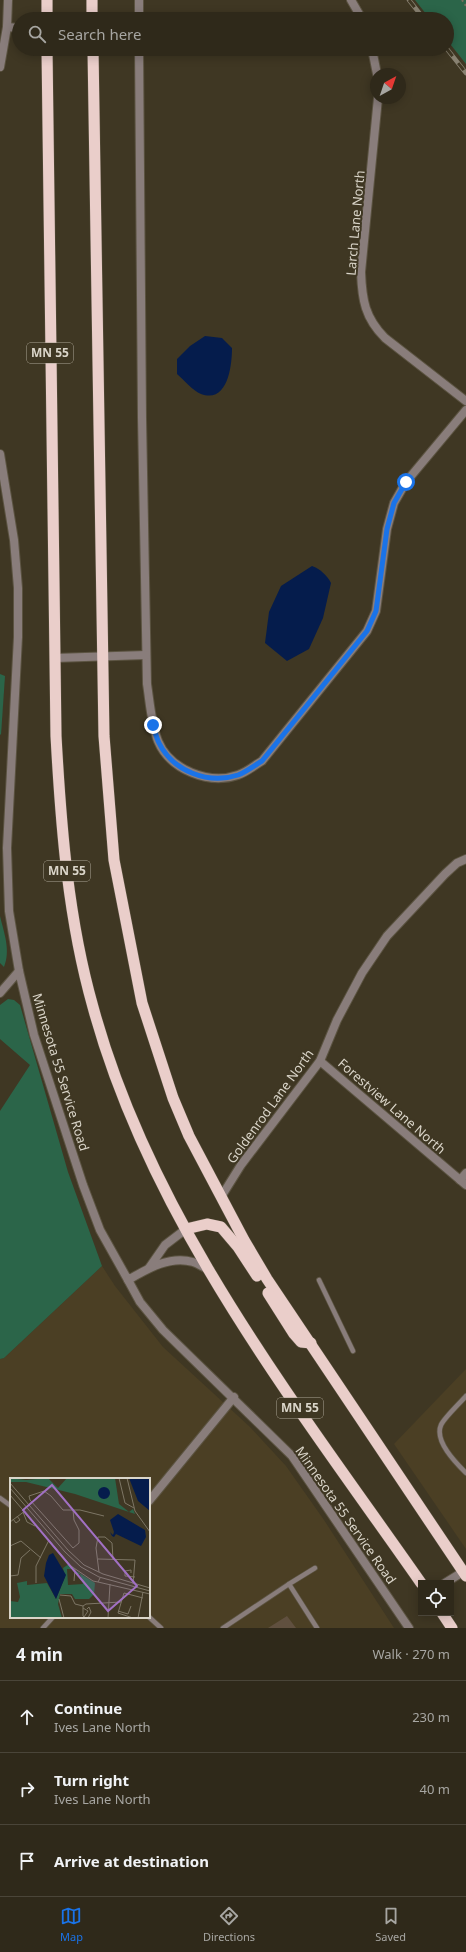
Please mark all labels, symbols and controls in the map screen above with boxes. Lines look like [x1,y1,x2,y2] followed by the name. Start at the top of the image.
[12,12,454,56] search box
[26,23,48,45] icon: search
[58,24,141,44] text: Search here
[370,68,406,104] north arrow
[341,170,369,276] street label: Larch Lane North
[27,343,73,363] road number: MN 55
[397,473,415,491] route start
[144,716,162,734] route end
[44,861,90,881] road number: MN 55
[28,991,94,1153] street label: Minnesota 55 Service Road
[222,1045,318,1167] street label: Goldenrod Lane North
[334,1054,450,1158] street label: Forestview Lane North
[277,1398,323,1418] road number: MN 55
[292,1443,400,1587] street label: Minnesota 55 Service Road
[10,1478,150,1618] inset map
[418,1580,454,1616] map controls
[418,1580,454,1616] button: locate
[16,1643,63,1666] text: 4 min
[372,1645,450,1663] text: Walk · 270 m
[54,1698,122,1718] text: Continue
[16,1706,38,1728] icon: ahead
[412,1708,450,1726] text: 230 m
[54,1718,151,1736] text: Ives Lane North
[54,1770,129,1790] text: Turn right
[16,1778,38,1800] icon: right
[420,1780,450,1798] text: 40 m
[54,1790,151,1808] text: Ives Lane North
[16,1850,38,1872] icon: arrive
[54,1851,209,1871] text: Arrive at destination
[60,1905,83,1944] tab: Map
[203,1905,255,1944] tab: Directions
[375,1905,406,1944] tab: Saved

